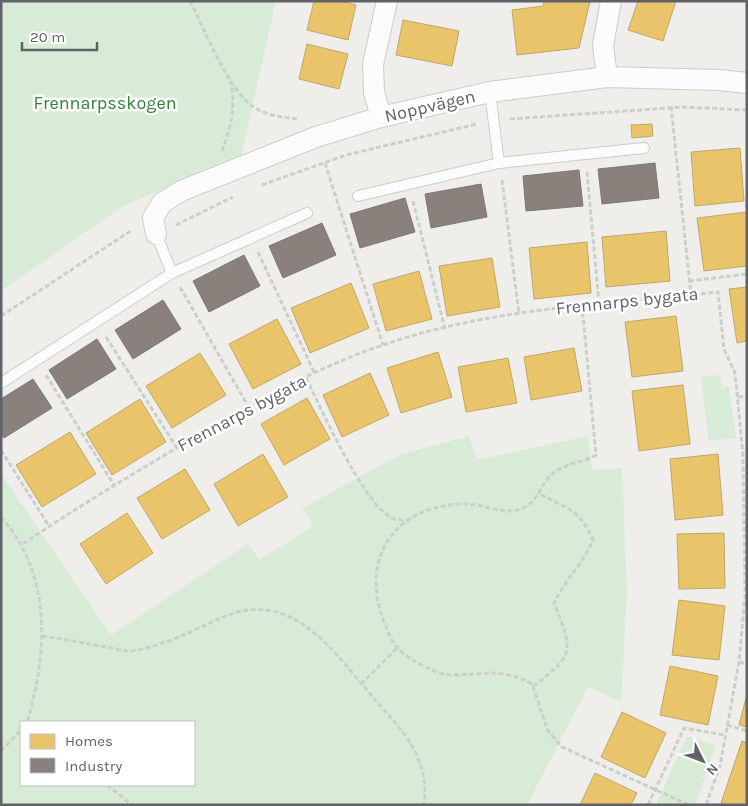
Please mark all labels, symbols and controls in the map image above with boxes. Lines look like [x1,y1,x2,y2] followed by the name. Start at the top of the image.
[22,20,98,52] scale bar
[30,28,65,46] text: 20 m
[382,85,478,127] street label: Noppvägen
[33,92,177,114] park label: Frennarpsskogen
[555,283,699,319] street label: Frennarps bygata
[174,370,310,456] street label: Frennarps bygata
[20,721,195,786] legend
[65,732,113,750] text: Homes
[678,736,728,786] north arrow
[65,757,122,775] text: Industry
[703,760,722,779] text: N

